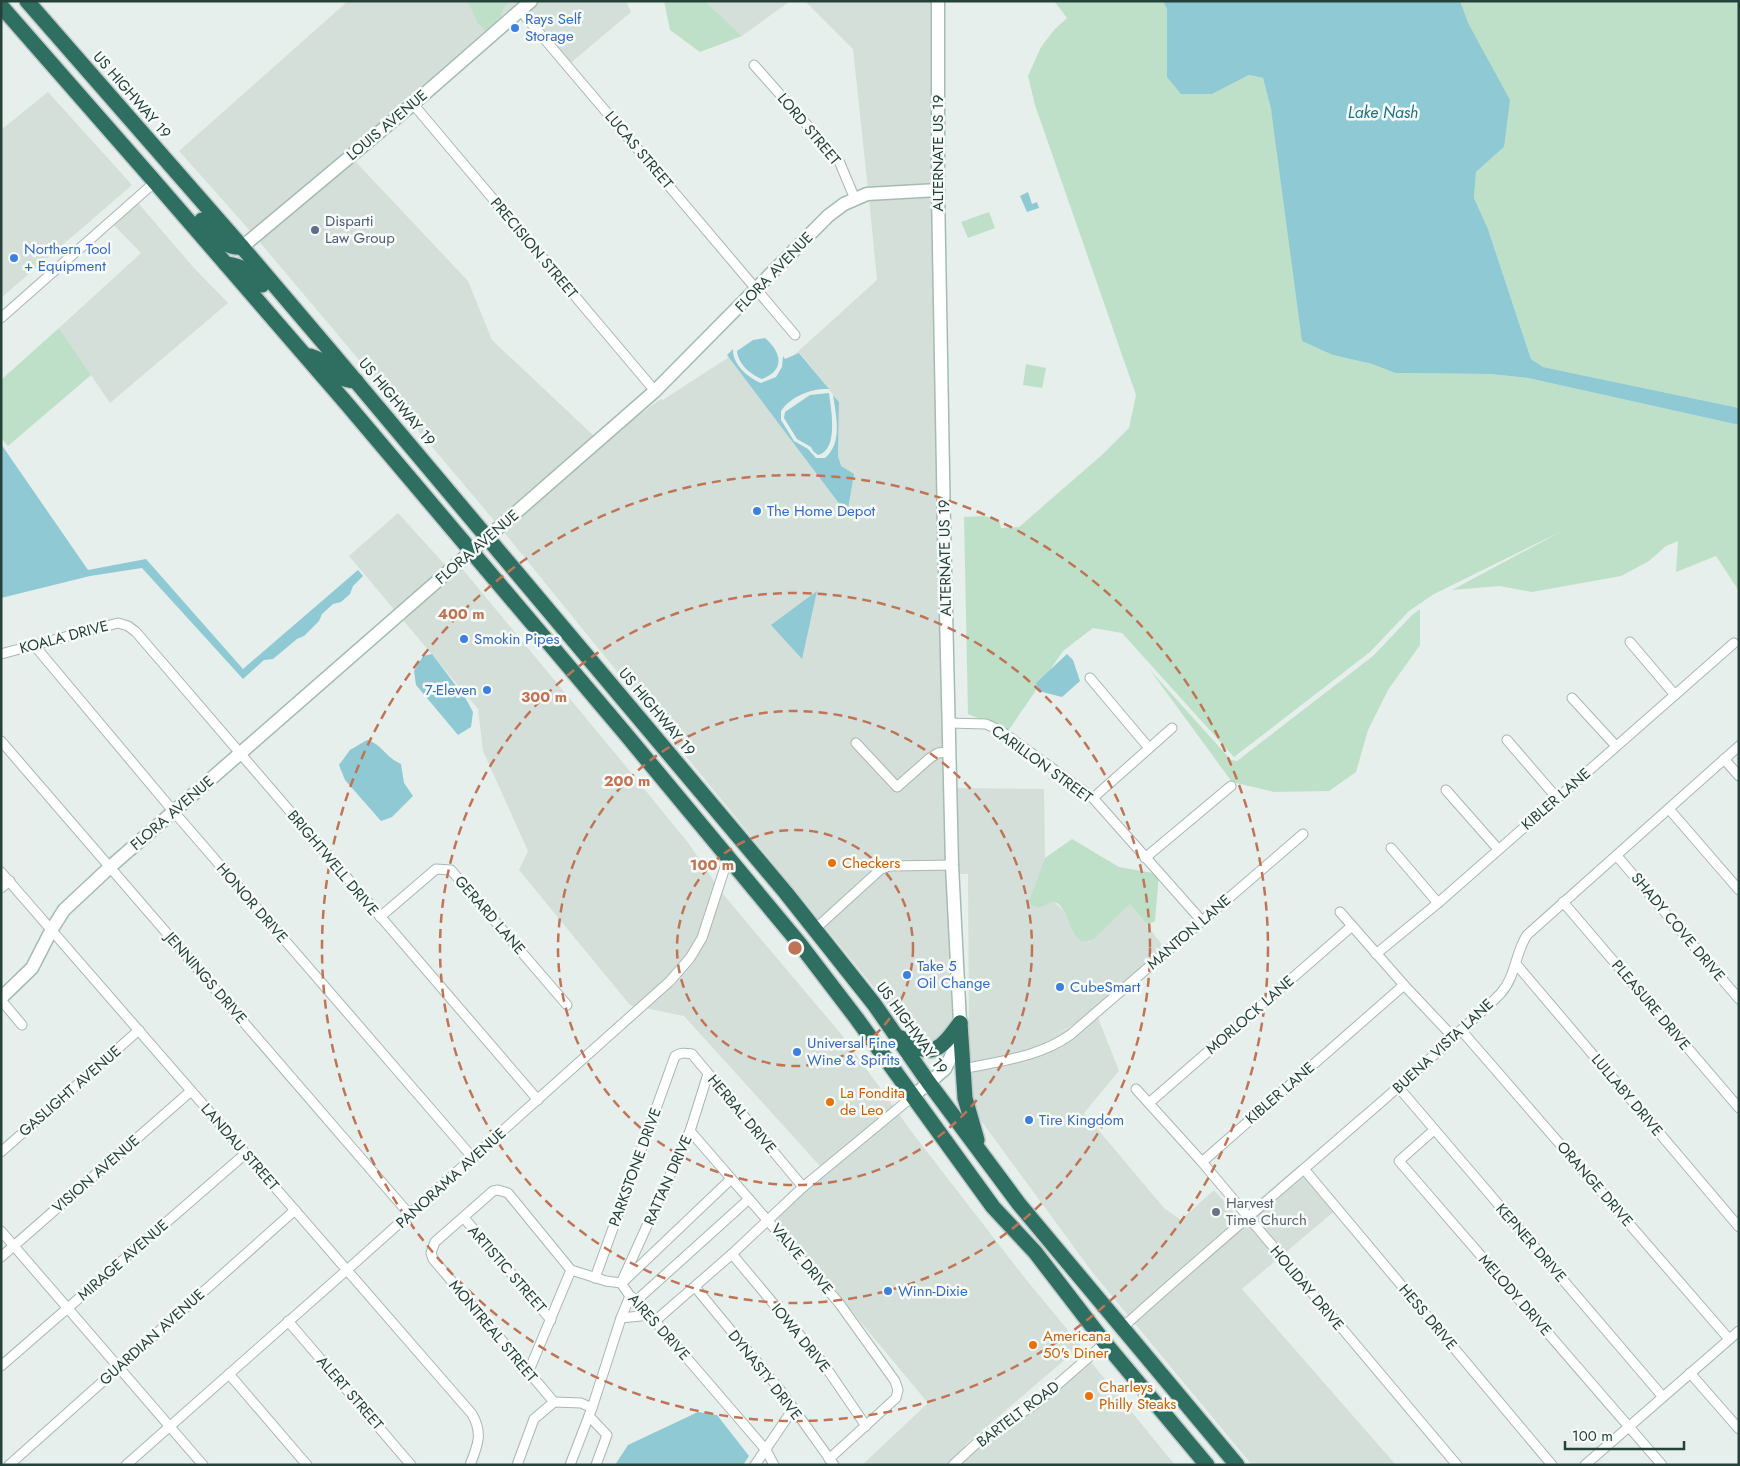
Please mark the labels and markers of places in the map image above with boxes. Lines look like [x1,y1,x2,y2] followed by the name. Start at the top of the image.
[525,8,582,47] place label: Rays Self Storage
[509,22,521,34] marker: Rays Self Storage
[325,210,395,249] place label: Disparti Law Group
[309,224,321,236] marker: Disparti Law Group
[24,238,111,277] place label: Northern Tool + Equipment
[8,252,20,264] marker: Northern Tool + Equipment
[767,500,876,522] place label: The Home Depot
[751,505,763,517] marker: The Home Depot
[474,628,559,650] place label: Smokin Pipes
[458,633,470,645] marker: Smokin Pipes
[425,679,477,701] place label: 7-Eleven
[481,684,493,696] marker: 7-Eleven
[842,852,900,874] place label: Checkers
[826,857,838,869] marker: Checkers
[786,939,804,957] centre of rings
[917,955,990,994] place label: Take 5 Oil Change
[901,969,913,981] marker: Take 5 Oil Change
[1070,976,1141,998] place label: CubeSmart
[1054,981,1066,993] marker: CubeSmart
[807,1032,900,1071] place label: Universal Fine Wine & Spirits
[791,1046,803,1058] marker: Universal Fine Wine & Spirits
[840,1082,905,1121] place label: La Fondita de Leo
[824,1096,836,1108] marker: La Fondita de Leo
[1039,1109,1124,1131] place label: Tire Kingdom
[1023,1114,1035,1126] marker: Tire Kingdom
[1226,1192,1307,1231] place label: Harvest Time Church
[1210,1206,1222,1218] marker: Harvest Time Church
[898,1280,968,1302] place label: Winn-Dixie
[882,1285,894,1297] marker: Winn-Dixie
[1043,1325,1111,1364] place label: Americana 50's Diner
[1027,1339,1039,1351] marker: Americana 50's Diner
[1099,1376,1176,1415] place label: Charleys Philly Steaks
[1083,1390,1095,1402] marker: Charleys Philly Steaks

